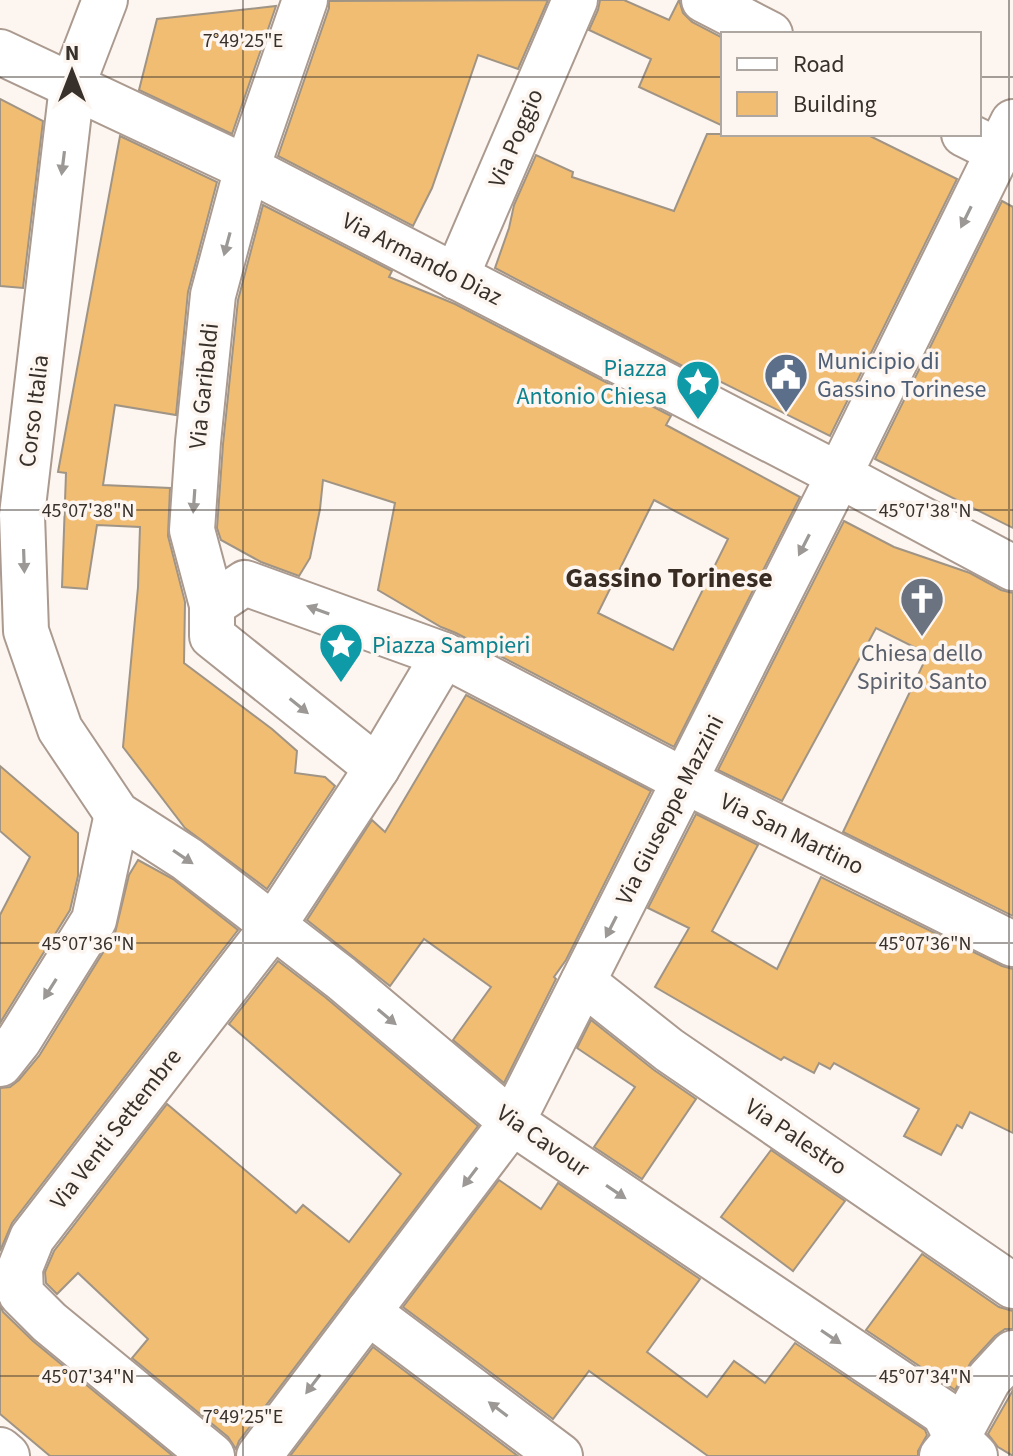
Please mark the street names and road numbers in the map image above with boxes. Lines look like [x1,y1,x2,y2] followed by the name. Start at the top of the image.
[480,83,552,193] street label: Via Poggio
[336,204,508,314] street label: Via Armando Diaz
[180,321,228,451] street label: Via Garibaldi
[10,353,58,469] street label: Corso Italia
[607,709,733,911] street label: Via Giuseppe Mazzini
[714,784,870,884] street label: Via San Martino
[42,1041,190,1217] street label: Via Venti Settembre
[738,1090,854,1184] street label: Via Palestro
[489,1096,597,1186] street label: Via Cavour

